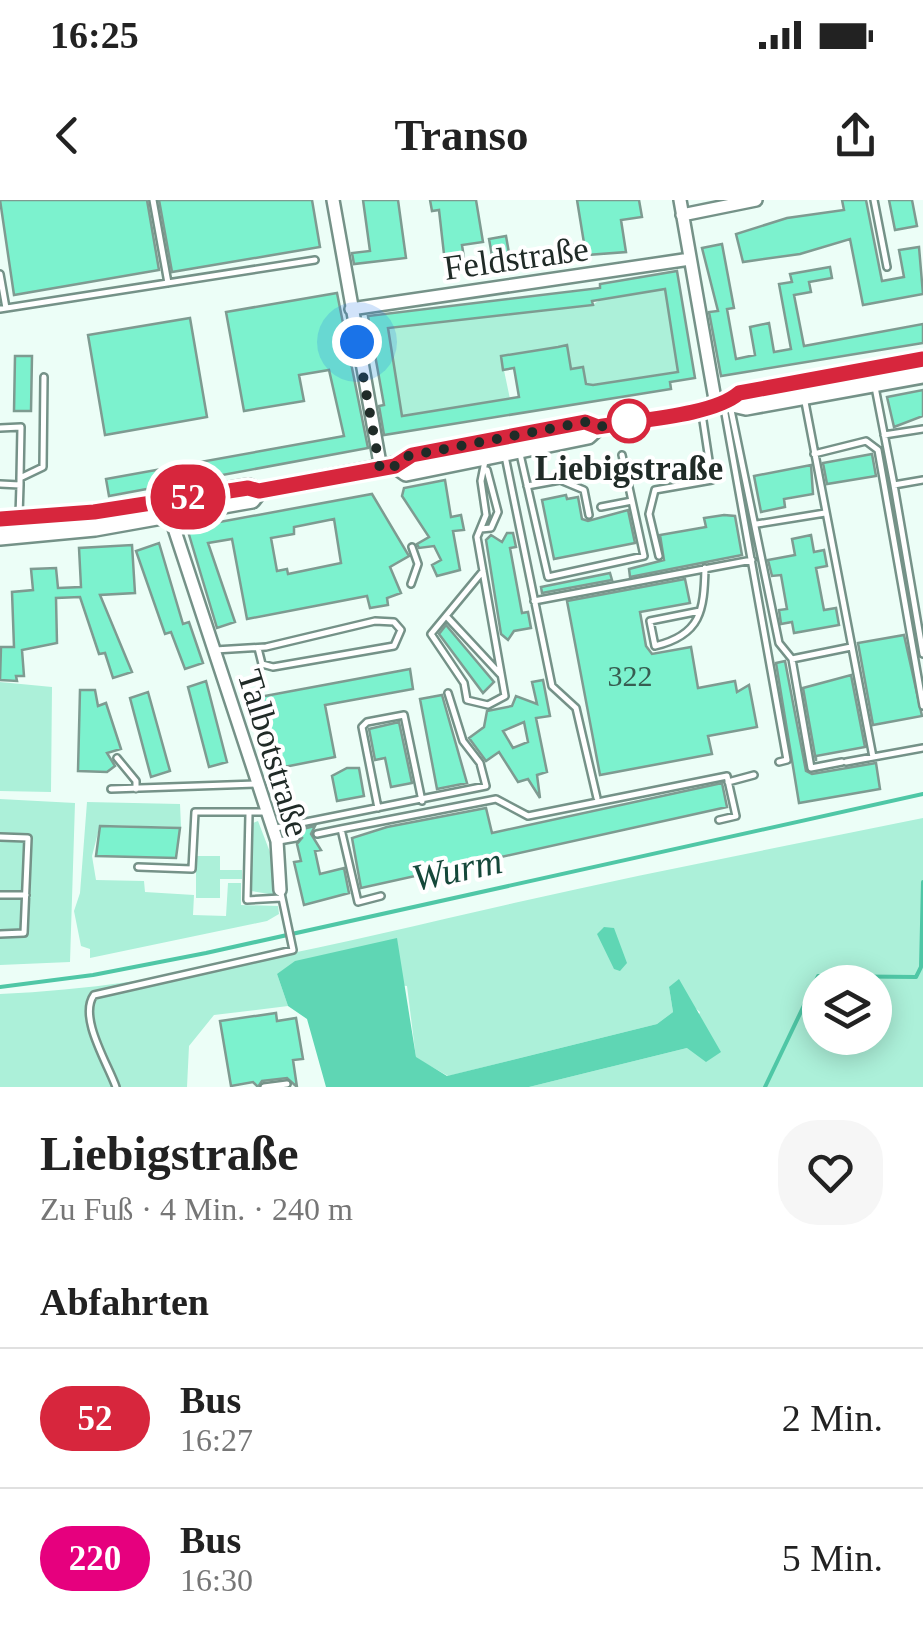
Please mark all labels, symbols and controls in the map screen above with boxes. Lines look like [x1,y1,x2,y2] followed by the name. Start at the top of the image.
[50,14,139,56] text: 16:25
[40,108,95,163] icon: back
[828,108,883,163] icon: share
[394,110,529,160] text: Transo
[441,229,591,288] street label: Feldstraße
[332,317,382,367] your location
[608,400,650,442] marker: Liebigstraße
[535,449,723,488] place label: Liebigstraße
[143,464,233,530] line badge: 52
[171,478,206,517] text: 52
[608,659,653,692] house number: 322
[230,665,317,841] street label: Talbotstraße
[408,839,506,899] water label: Wurm
[802,965,892,1055] map controls
[802,965,892,1055] button: layers
[778,1120,883,1225] button: heart
[40,1127,299,1180] text: Liebigstraße
[40,1191,353,1227] text: Zu Fuß · 4 Min. · 240 m
[40,1281,209,1323] text: Abfahrten
[180,1379,241,1421] text: Bus
[782,1397,883,1439] text: 2 Min.
[78,1399,113,1438] text: 52
[180,1422,253,1458] text: 16:27
[180,1519,241,1561] text: Bus
[782,1537,883,1579] text: 5 Min.
[69,1539,121,1578] text: 220
[180,1562,253,1598] text: 16:30

